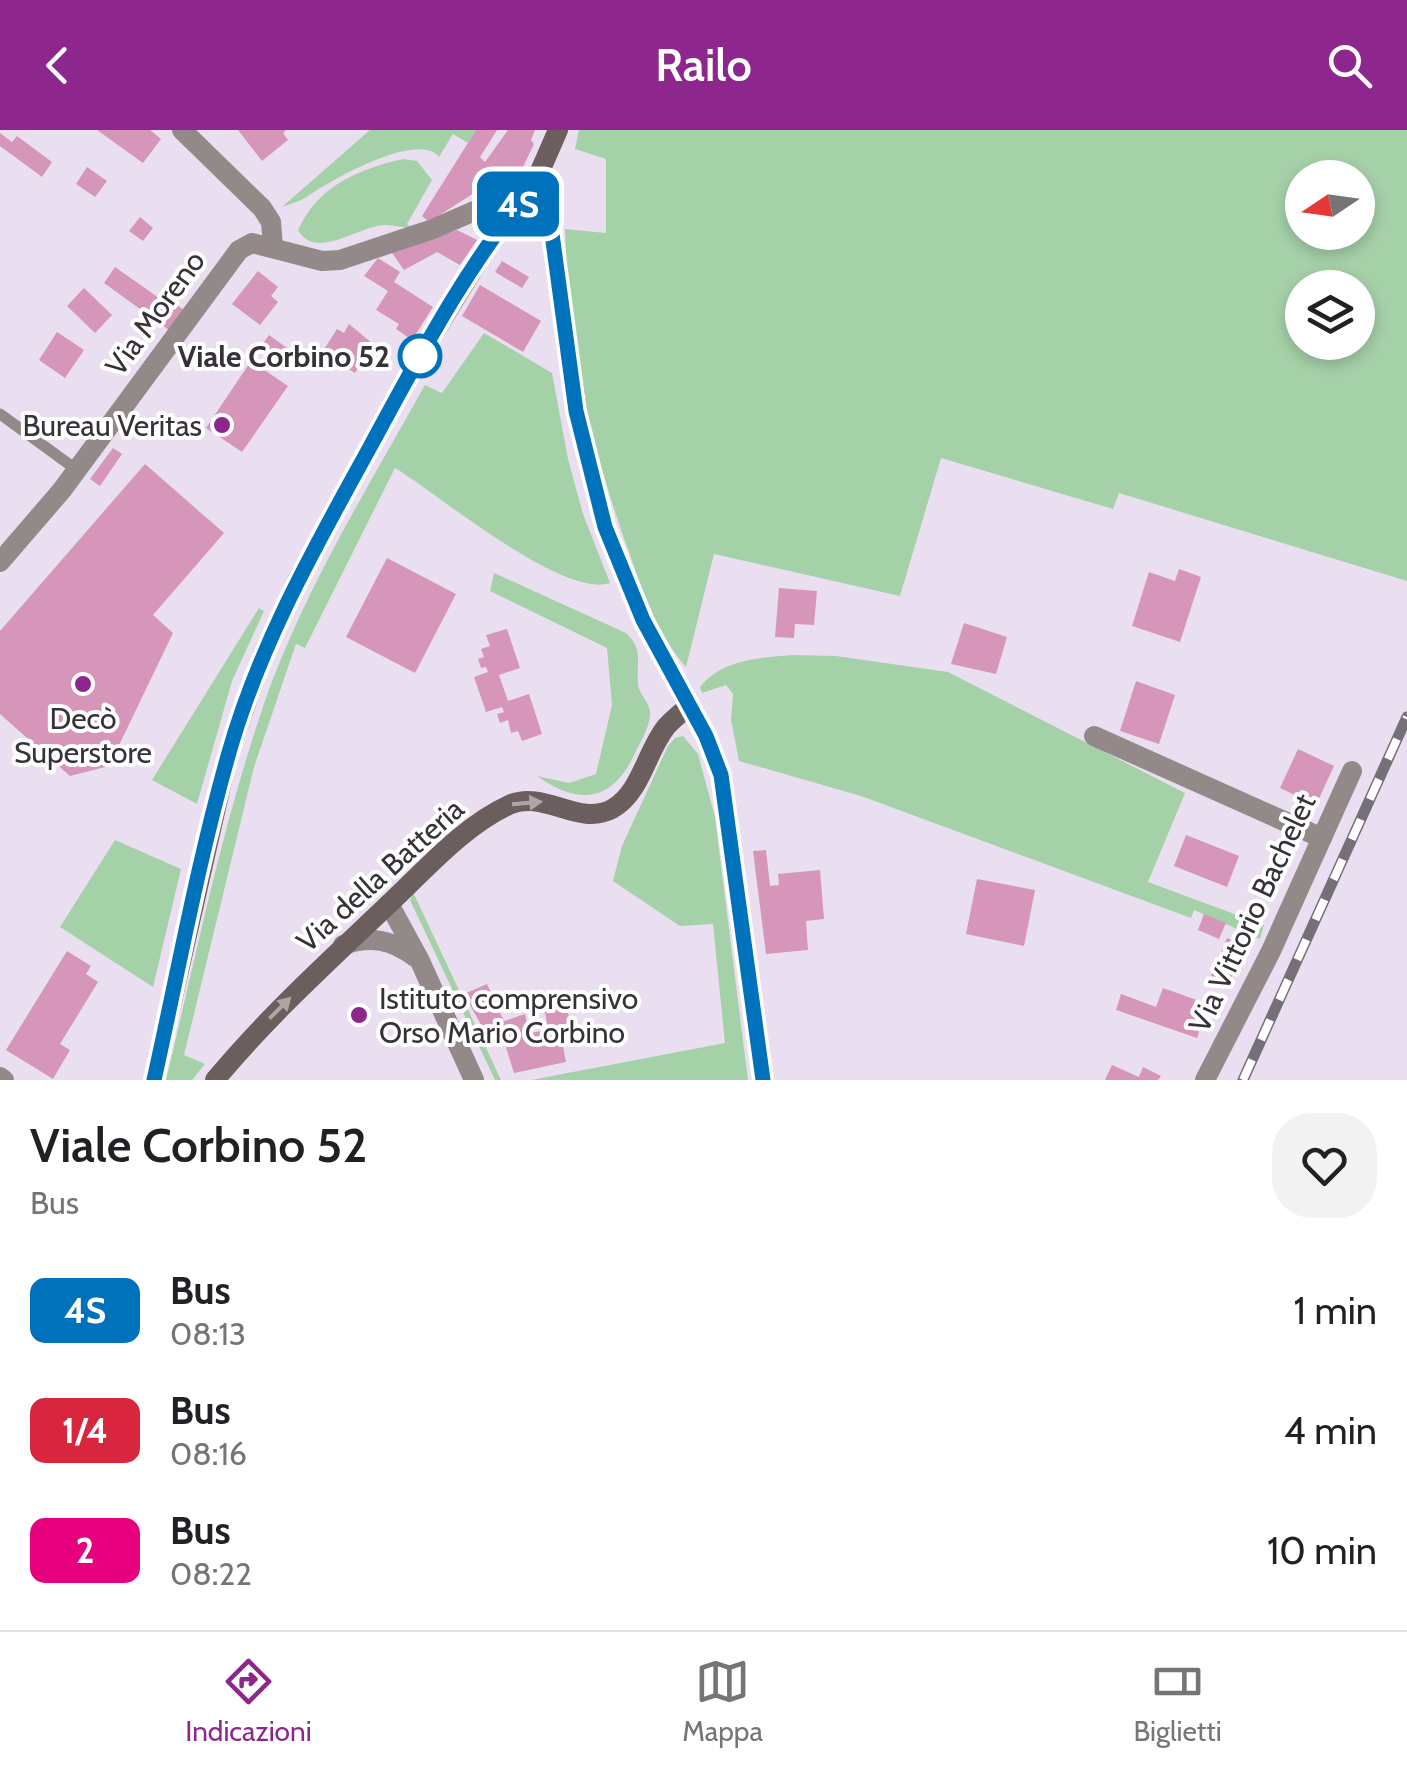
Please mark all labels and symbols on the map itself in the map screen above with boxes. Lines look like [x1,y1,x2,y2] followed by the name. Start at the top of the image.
[1285,160,1375,250] north arrow
[473,172,563,236] line badge: 4S
[97,243,213,383] street label: Via Moreno
[399,335,441,377] marker: Viale Corbino 52
[178,338,390,375] place label: Viale Corbino 52
[23,407,202,444] place label: Bureau Veritas
[211,414,233,436] marker: Bureau Veritas
[72,673,94,695] marker: Decò Superstore
[14,700,152,771] place label: Decò Superstore
[1181,788,1323,1038] street label: Via Vittorio Bachelet
[289,790,472,960] street label: Via della Batteria
[512,795,543,811] one-way arrow
[379,980,638,1051] place label: Istituto comprensivo Orso Mario Corbino
[268,996,292,1020] one-way arrow
[348,1004,370,1026] marker: Istituto comprensivo Orso Mario Corbino

